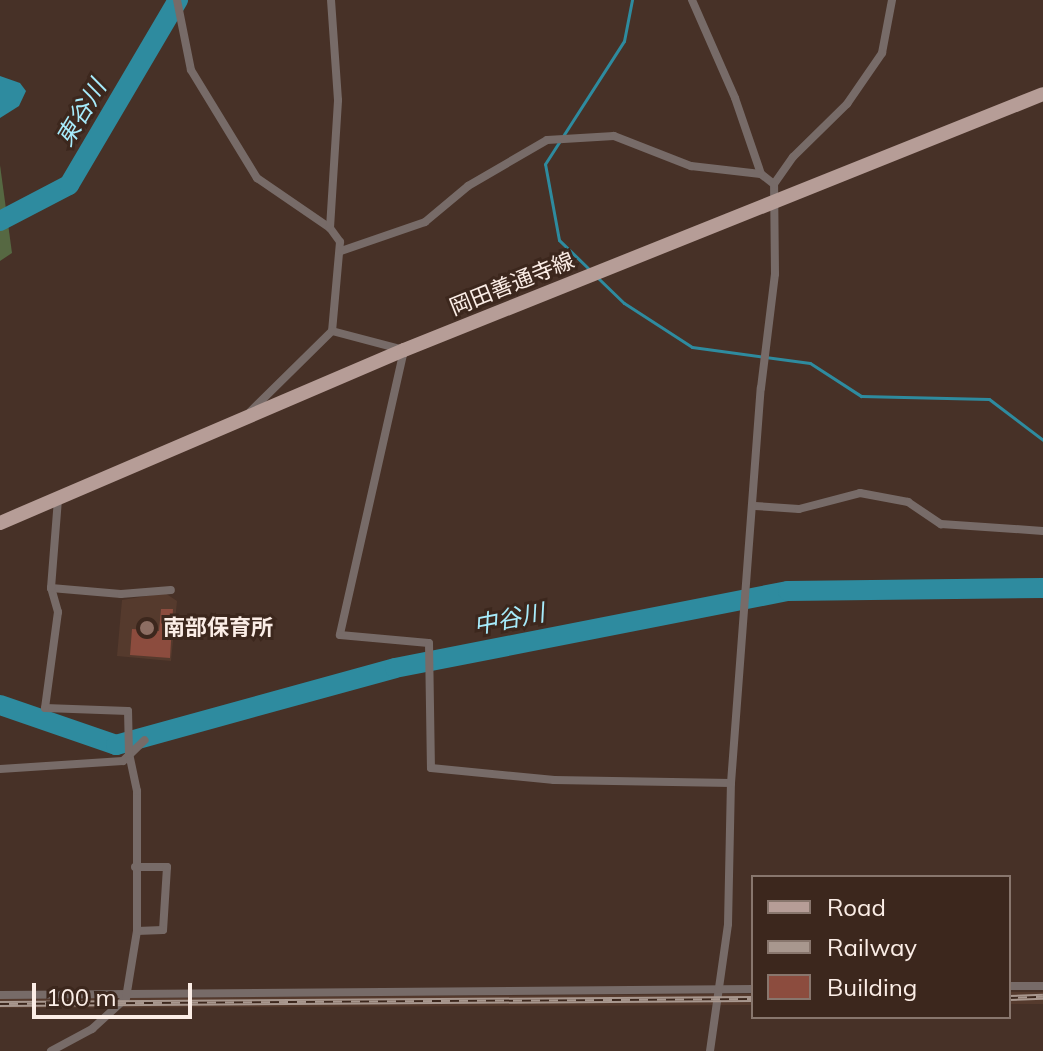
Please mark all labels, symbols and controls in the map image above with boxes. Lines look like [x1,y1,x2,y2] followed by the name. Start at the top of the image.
[50,75,112,151] water label: 東谷川
[446,247,578,321] street label: 岡田善通寺線
[471,598,547,640] water label: 中谷川
[163,615,273,641] place label: 南部保育所
[138,619,156,637] marker: 南部保育所
[751,875,1011,1019] legend
[827,892,886,922] text: Road
[827,932,917,962] text: Railway
[36,967,196,1017] scale bar
[827,972,917,1002] text: Building
[46,982,117,1012] text: 100 m

